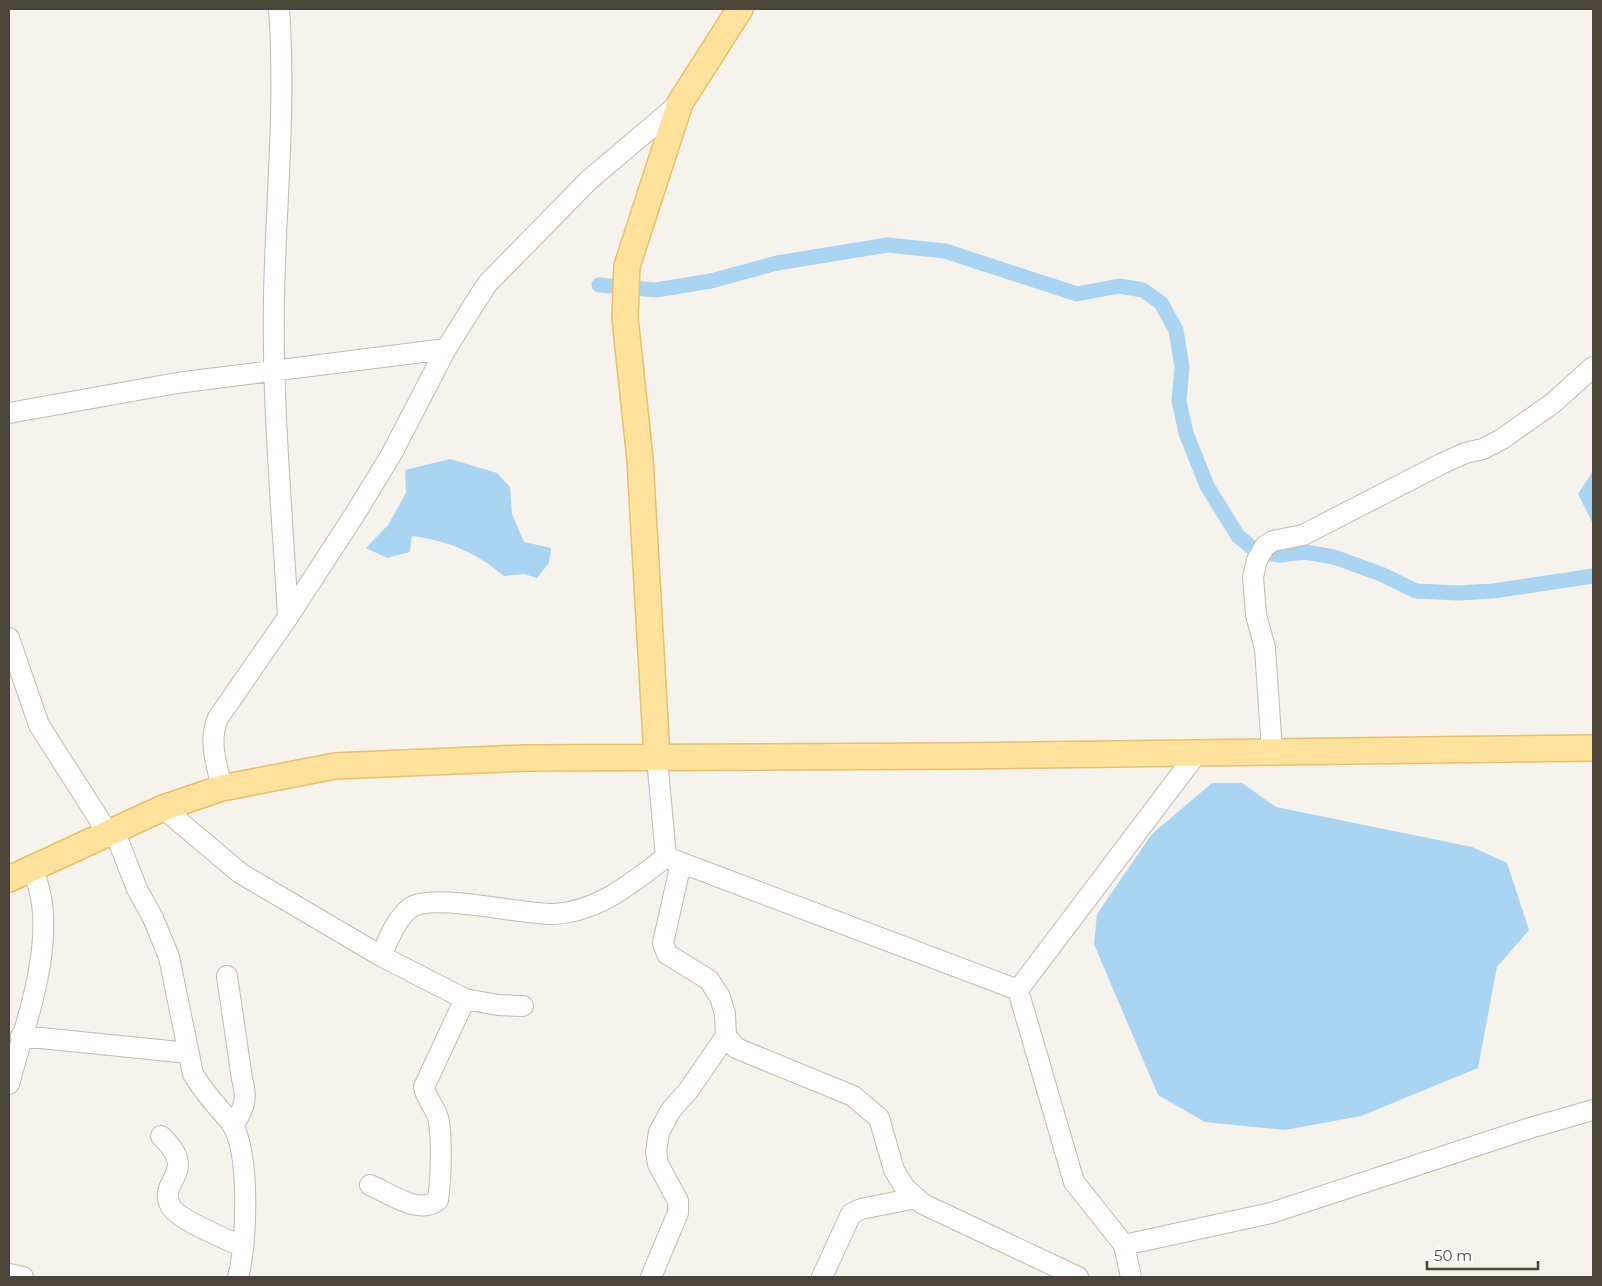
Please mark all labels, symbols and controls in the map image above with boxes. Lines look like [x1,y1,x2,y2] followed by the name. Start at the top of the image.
[1427,1238,1538,1270] scale bar
[1434,1246,1472,1265] text: 50 m

